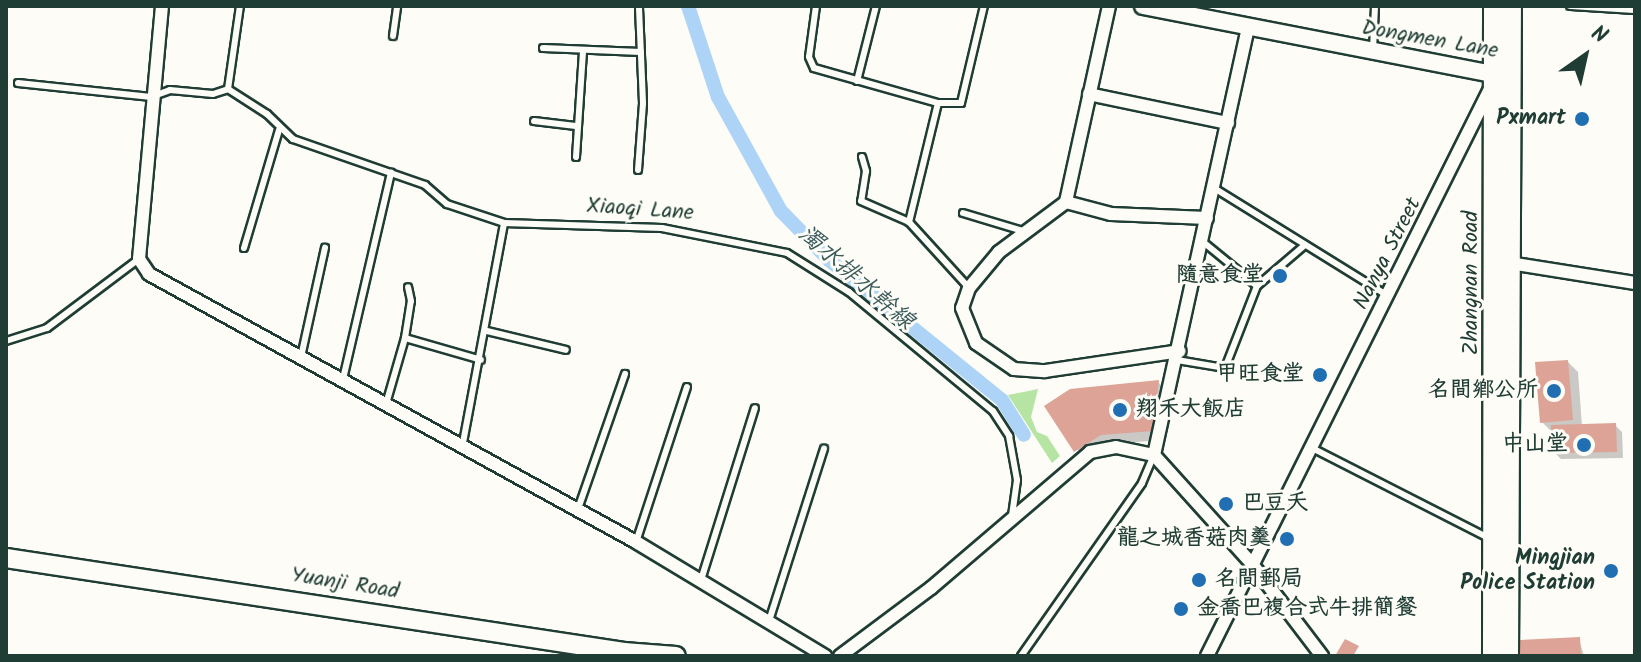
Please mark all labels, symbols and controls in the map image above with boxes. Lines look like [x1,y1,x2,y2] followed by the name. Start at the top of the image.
[1360,15,1500,65] street label: Dongmen Lane
[1545,16,1625,96] north arrow
[1583,17,1614,54] text: N
[1496,106,1566,132] place label: Pxmart
[1573,110,1591,128] marker: Pxmart
[585,193,695,227] street label: Xiaoqi Lane
[1349,194,1427,314] street label: Nanya Street
[1459,211,1485,355] street label: Zhangnan Road
[792,220,920,336] water label: 濁水排水幹線
[1176,263,1264,289] place label: 隨意食堂
[1271,267,1289,285] marker: 隨意食堂
[1216,362,1304,388] place label: 甲旺食堂
[1311,366,1329,384] marker: 甲旺食堂
[1428,378,1538,404] place label: 名間鄉公所
[1545,382,1563,400] marker: 名間鄉公所
[1136,397,1246,423] place label: 翔禾大飯店
[1111,401,1129,419] marker: 翔禾大飯店
[1502,432,1568,458] place label: 中山堂
[1575,436,1593,454] marker: 中山堂
[1242,491,1308,517] place label: 巴豆夭
[1217,495,1235,513] marker: 巴豆夭
[1117,526,1271,552] place label: 龍之城香菇肉羹
[1278,530,1296,548] marker: 龍之城香菇肉羹
[1460,545,1595,596] place label: Mingjian Police Station
[289,562,401,606] street label: Yuanji Road
[1602,562,1620,580] marker: Mingjian Police Station
[1215,567,1303,593] place label: 名間郵局
[1190,571,1208,589] marker: 名間郵局
[1197,596,1417,622] place label: 金喬巴複合式牛排簡餐
[1172,600,1190,618] marker: 金喬巴複合式牛排簡餐

